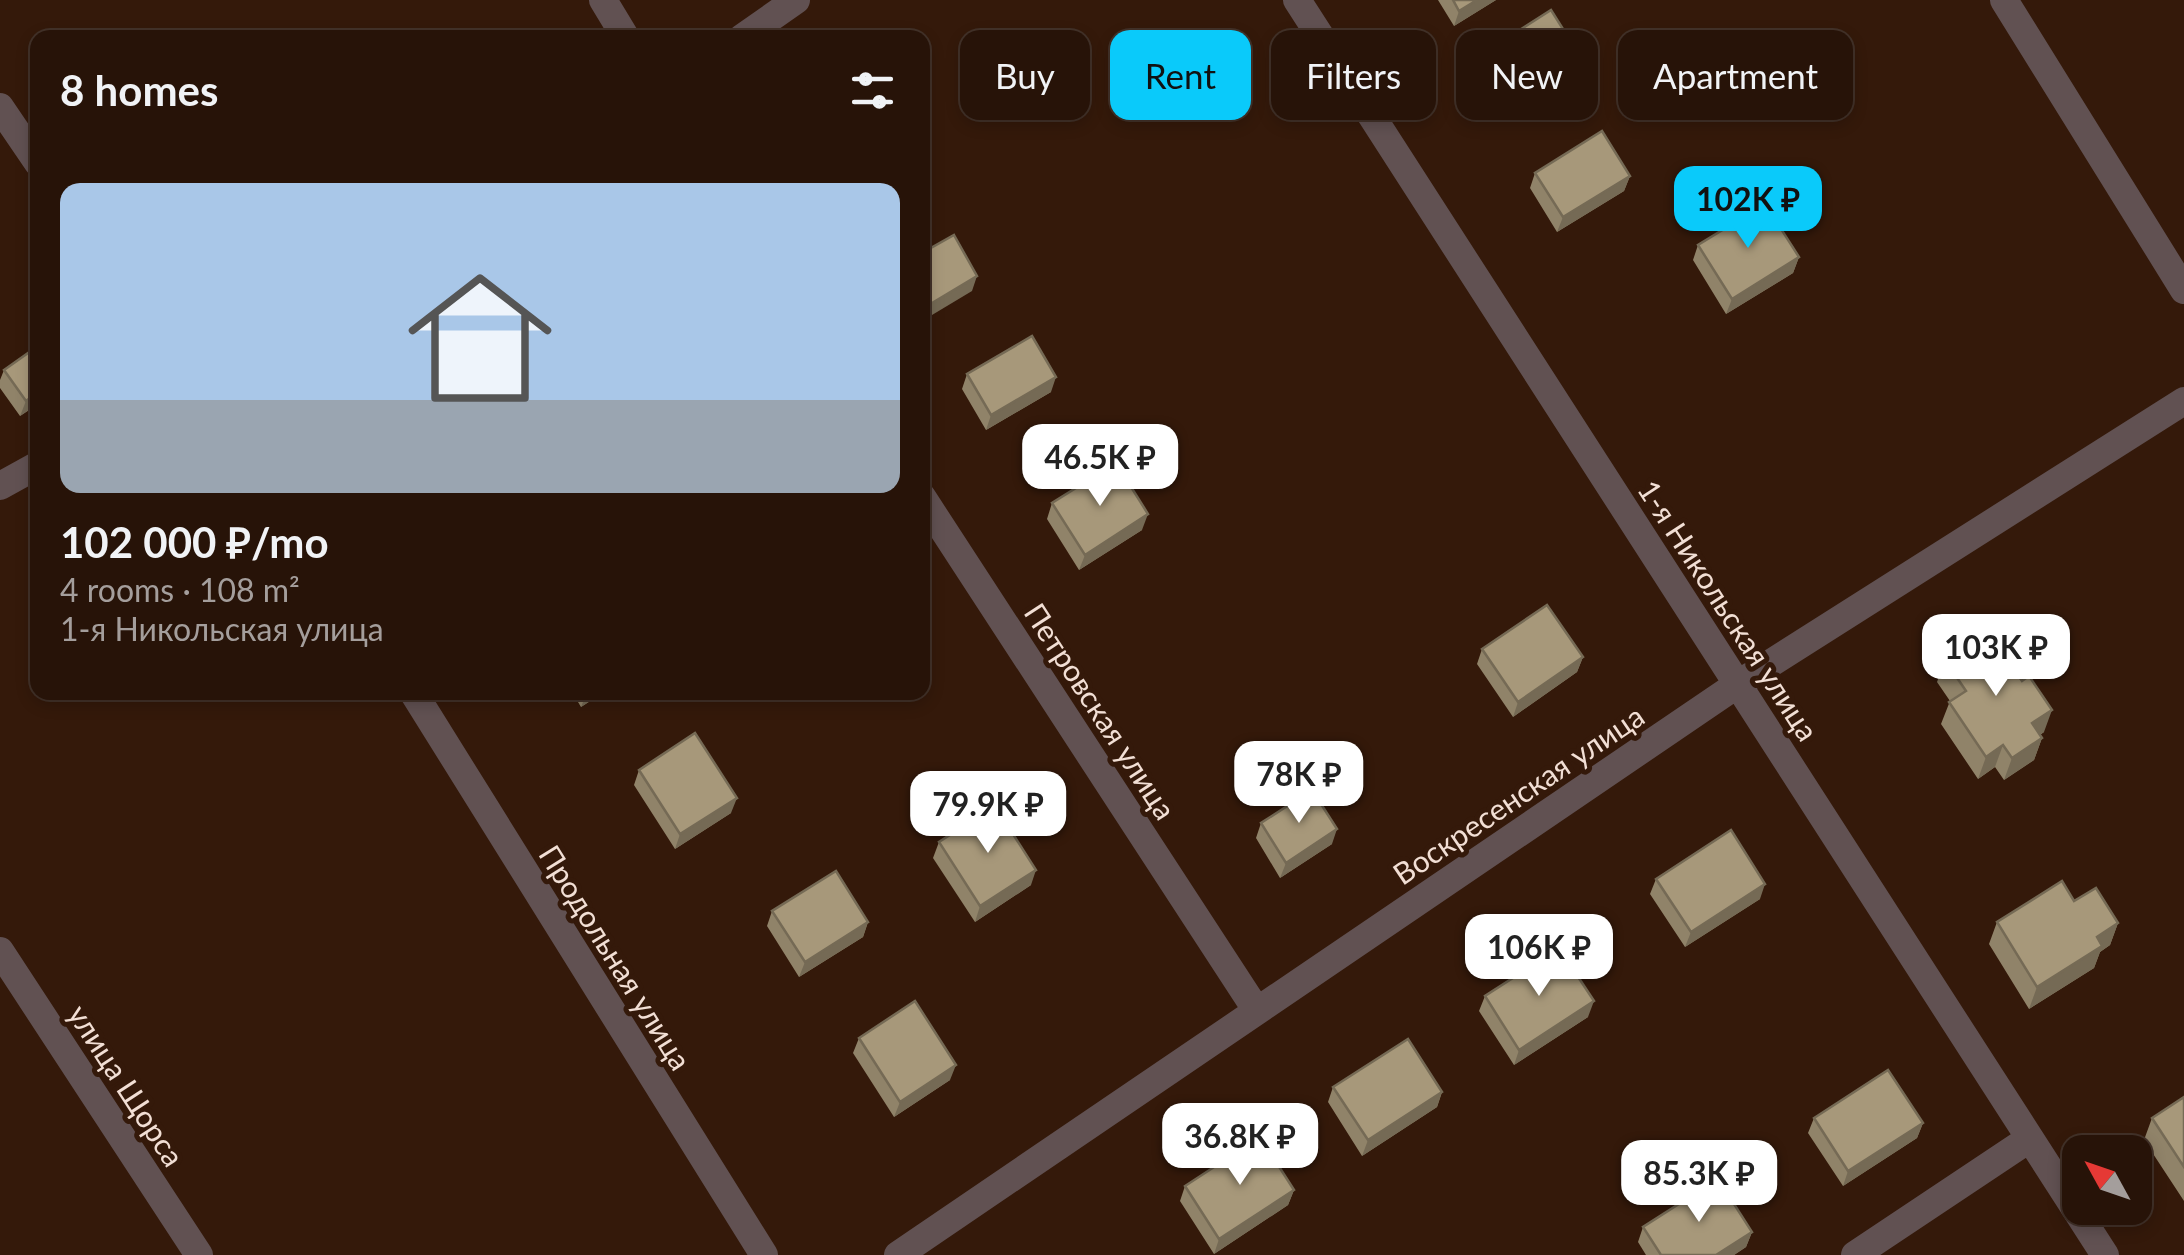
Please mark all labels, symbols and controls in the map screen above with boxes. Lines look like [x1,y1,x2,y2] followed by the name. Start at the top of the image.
[960,30,1090,120] chip: Buy
[1110,30,1251,120] chip: Rent
[1271,30,1436,120] chip: Filters
[1456,30,1598,120] chip: New
[1618,30,1853,120] chip: Apartment
[845,63,900,118] icon: filters
[60,65,218,115] text: 8 homes
[1667,166,1829,251] pin: 102K ₽
[1696,179,1800,218] text: 102K ₽
[390,248,570,428] icon: home
[1008,424,1192,509] pin: 46.5K ₽
[1044,437,1156,476] text: 46.5K ₽
[1631,473,1827,747] street label: 1-я Никольская улица
[60,517,329,567] text: 102 000 ₽/mo
[60,570,300,609] text: 4 rooms · 108 m²
[1018,596,1184,826] street label: Петровская улица
[60,609,384,648] text: 1-я Никольская улица
[1915,614,2077,699] pin: 103K ₽
[1944,627,2048,666] text: 103K ₽
[1386,697,1650,891] street label: Воскресенская улица
[1229,741,1369,826] pin: 78K ₽
[1256,754,1342,793] text: 78K ₽
[896,771,1080,856] pin: 79.9K ₽
[932,784,1044,823] text: 79.9K ₽
[532,838,700,1076] street label: Продольная улица
[1458,914,1620,999] pin: 106K ₽
[1487,927,1591,966] text: 106K ₽
[61,997,193,1173] street label: улица Щорса
[1148,1103,1332,1188] pin: 36.8K ₽
[1184,1116,1296,1155] text: 36.8K ₽
[2062,1135,2152,1225] north arrow
[2062,1135,2152,1225] map controls
[1607,1140,1791,1225] pin: 85.3K ₽
[1643,1153,1755,1192] text: 85.3K ₽

